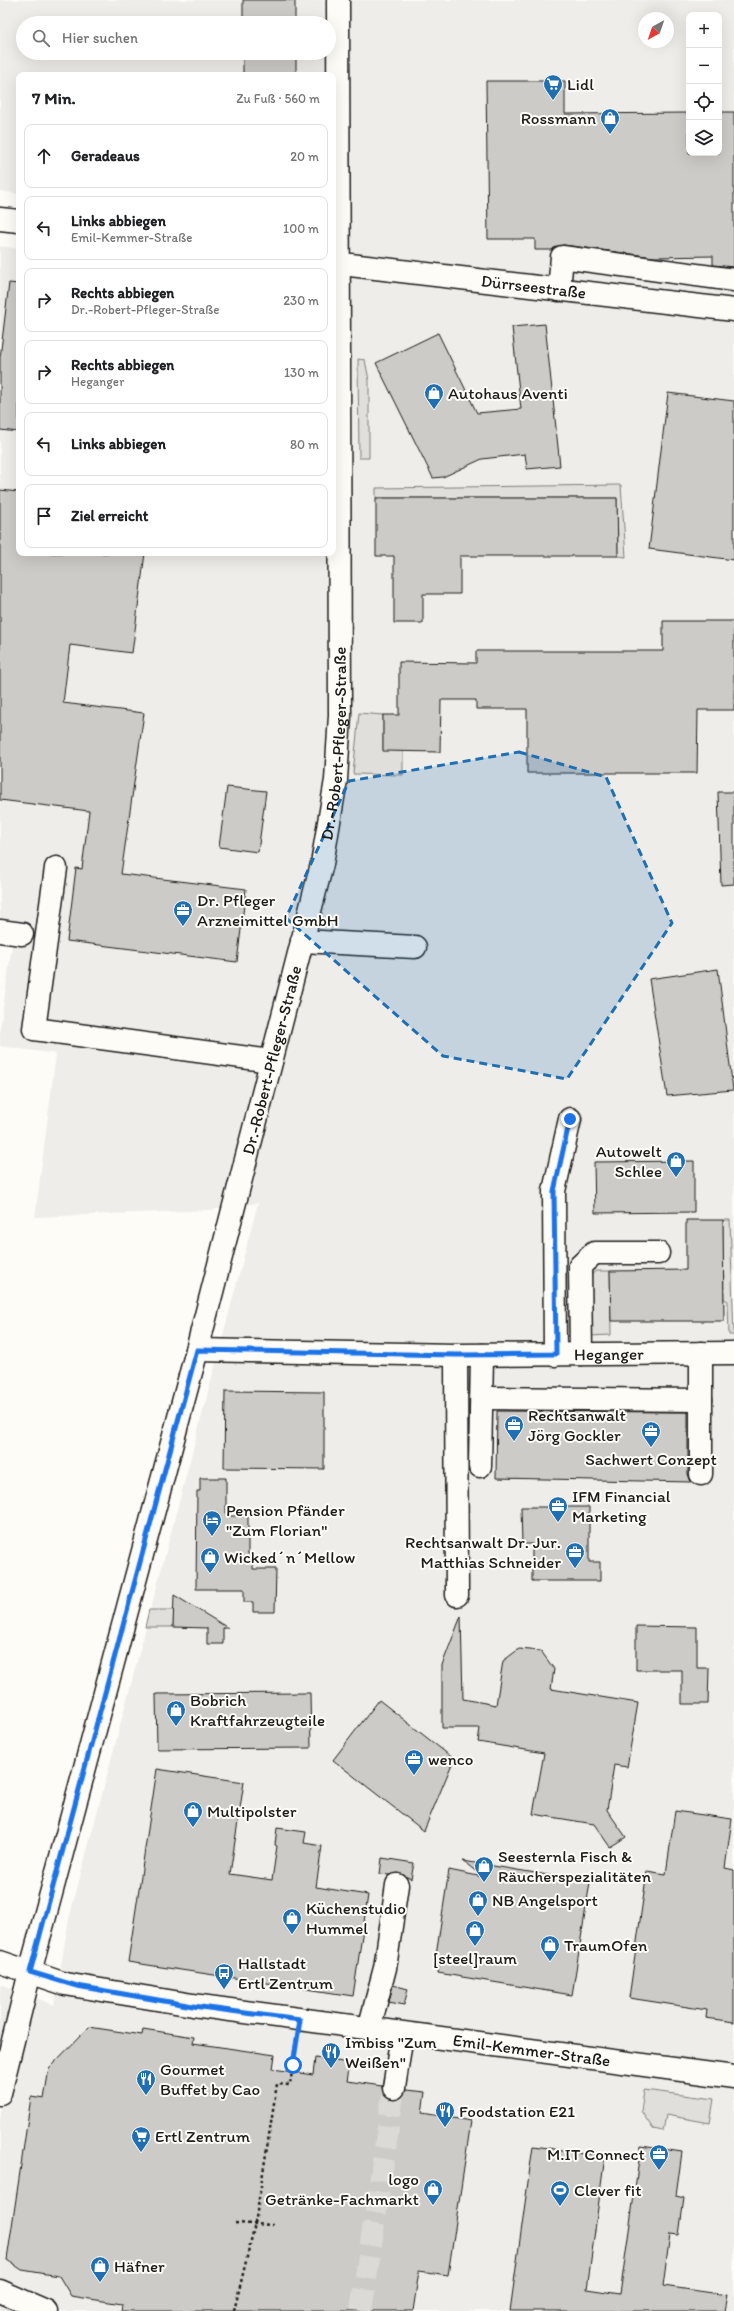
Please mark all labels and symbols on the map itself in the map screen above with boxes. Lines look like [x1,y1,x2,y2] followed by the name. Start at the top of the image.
[638,12,674,48] north arrow
[542,73,564,101] supermarket icon: Lidl
[567,74,594,94] place label: Lidl
[599,107,621,135] shop icon: Rossmann
[521,108,596,128] place label: Rossmann
[480,270,587,303] street label: Dürrseestraße
[423,382,445,410] shop icon: Autohaus Aventi
[448,383,568,403] place label: Autohaus Aventi
[316,647,350,842] street label: Dr.-Robert-Pfleger-Straße
[197,890,339,930] place label: Dr. Pfleger Arzneimittel GmbH
[172,899,194,927] office icon: Dr. Pfleger Arzneimittel GmbH
[238,963,305,1157] street label: Dr.-Robert-Pfleger-Straße
[561,1110,579,1128] route end
[596,1141,662,1181] place label: Autowelt Schlee
[665,1150,687,1178] shop icon: Autowelt Schlee
[574,1344,644,1364] street label: Heganger
[528,1405,627,1445] place label: Rechtsanwalt Jörg Gockler
[503,1414,525,1442] office icon: Rechtsanwalt Jörg Gockler
[640,1420,662,1448] office icon: Sachwert Conzept
[585,1449,717,1469] place label: Sachwert Conzept
[572,1486,671,1526] place label: IFM Financial Marketing
[547,1495,569,1523] office icon: IFM Financial Marketing
[226,1500,345,1540] place label: Pension Pfänder "Zum Florian"
[201,1509,223,1537] hotel icon: Pension Pfänder "Zum Florian"
[405,1532,561,1572] place label: Rechtsanwalt Dr. Jur. Matthias Schneider
[564,1541,586,1569] office icon: Rechtsanwalt Dr. Jur. Matthias Schneider
[199,1546,221,1574] shop icon: Wicked´n´Mellow
[224,1547,356,1567] place label: Wicked´n´Mellow
[190,1690,325,1730] place label: Bobrich Kraftfahrzeugteile
[165,1699,187,1727] shop icon: Bobrich Kraftfahrzeugteile
[403,1748,425,1776] office icon: wenco
[428,1749,473,1769] place label: wenco
[182,1800,204,1828] shop icon: Multipolster
[207,1801,297,1821] place label: Multipolster
[498,1846,652,1886] place label: Seesternla Fisch & Räucherspezialitäten
[473,1855,495,1883] shop icon: Seesternla Fisch & Räucherspezialitäten
[467,1889,489,1917] shop icon: NB Angelsport
[492,1890,598,1910] place label: NB Angelsport
[306,1898,406,1938] place label: Küchenstudio Hummel
[281,1907,303,1935] shop icon: Küchenstudio Hummel
[464,1919,486,1947] shop icon: [steel]raum
[539,1934,561,1962] shop icon: TraumOfen
[564,1935,648,1955] place label: TraumOfen
[433,1948,517,1968] place label: [steel]raum
[238,1953,333,1993] place label: Hallstadt Ertl Zentrum
[213,1962,235,1990] bus stop icon: Hallstadt Ertl Zentrum
[452,2030,612,2070] street label: Emil-Kemmer-Straße
[345,2032,437,2072] place label: Imbiss "Zum Weißen"
[320,2041,342,2069] restaurant icon: Imbiss "Zum Weißen"
[284,2056,302,2074] route start
[160,2059,260,2099] place label: Gourmet Buffet by Cao
[135,2068,157,2096] restaurant icon: Gourmet Buffet by Cao
[434,2100,456,2128] restaurant icon: Foodstation E21
[459,2101,575,2121] place label: Foodstation E21
[130,2125,152,2153] supermarket icon: Ertl Zentrum
[155,2126,250,2146] place label: Ertl Zentrum
[648,2143,670,2171] office icon: M.IT Connect
[547,2144,645,2164] place label: M.IT Connect
[265,2169,419,2209] place label: logo Getränke-Fachmarkt
[422,2178,444,2206] shop icon: logo Getränke-Fachmarkt
[549,2179,571,2207] sports icon: Clever fit
[574,2180,642,2200] place label: Clever fit
[89,2255,111,2283] shop icon: Häfner
[114,2256,165,2276] place label: Häfner

